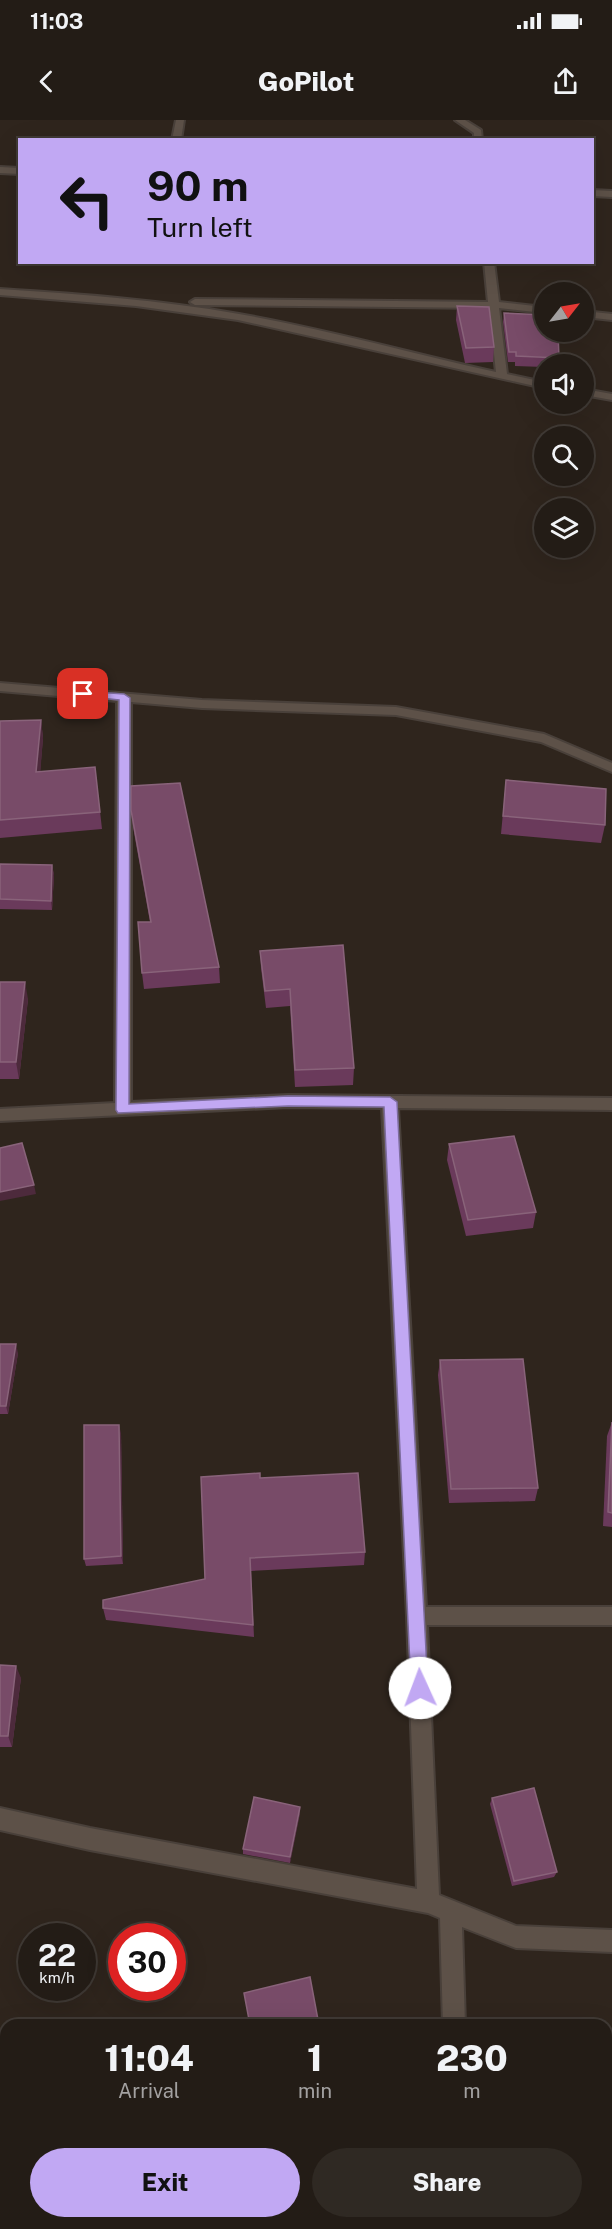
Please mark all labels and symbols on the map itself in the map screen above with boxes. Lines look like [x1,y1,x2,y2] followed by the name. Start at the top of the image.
[534,282,594,342] north arrow
[57,668,108,719] pin
[388,1656,452,1720] position arrow
[108,1923,186,2001] speed limit sign: 30

